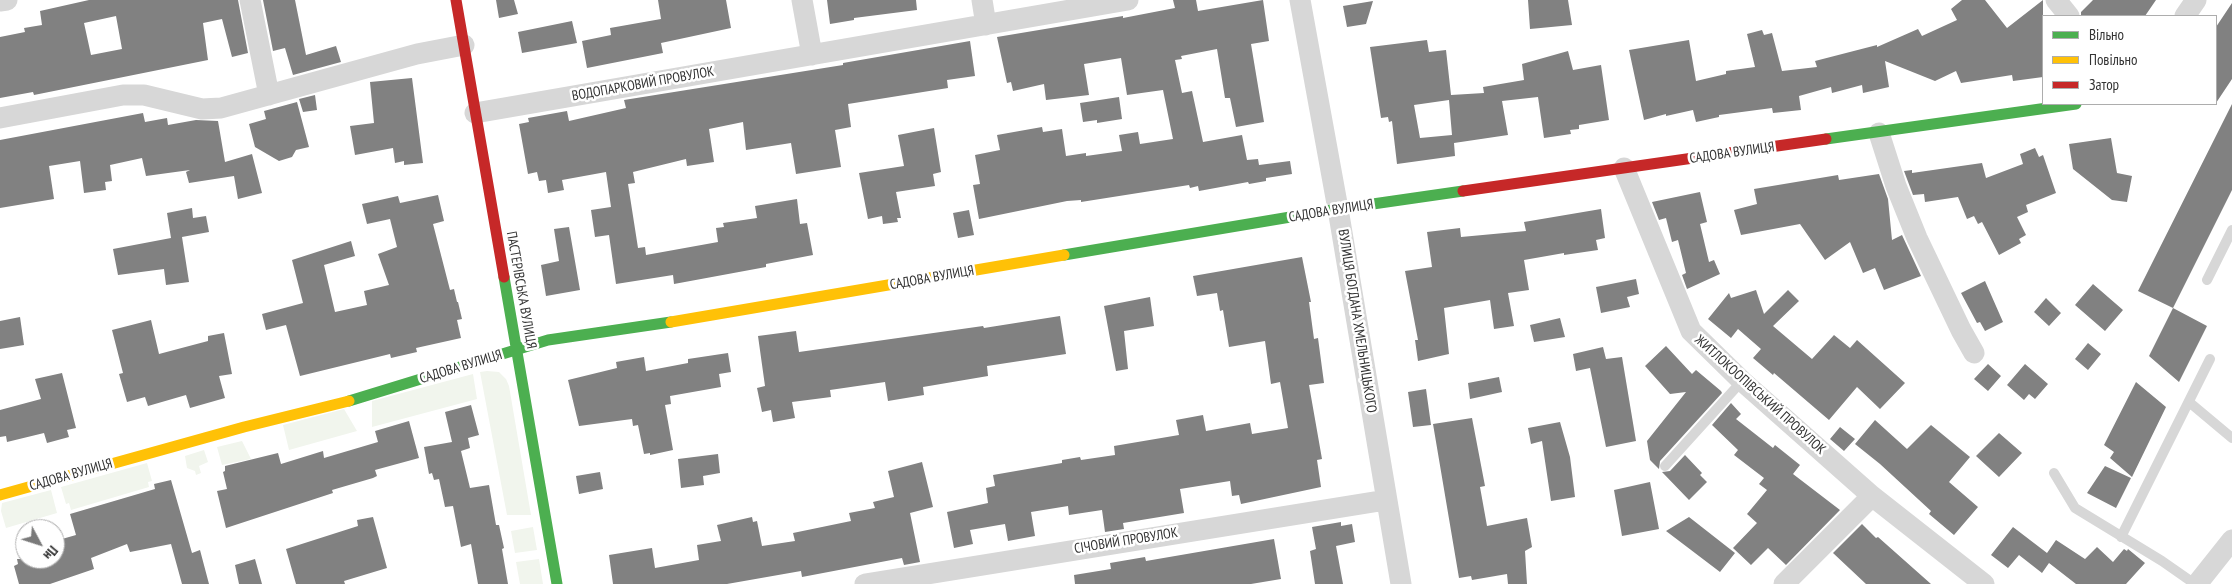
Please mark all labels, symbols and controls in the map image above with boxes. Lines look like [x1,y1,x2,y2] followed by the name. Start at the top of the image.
[2042,15,2217,105] legend
[2089,25,2124,44] text: Вільно
[2089,50,2137,69] text: Повільно
[571,63,715,105] street label: ВОДОПАРКОВИЙ ПРОВУЛОК
[2089,75,2119,94] text: Затор
[1689,139,1775,167] street label: САДОВА ВУЛИЦЯ
[1288,196,1374,226] street label: САДОВА ВУЛИЦЯ
[1334,228,1380,414] street label: ВУЛИЦЯ БОГДАНА ХМЕЛЬНИЦЬКОГО
[502,230,540,350] street label: ПАСТЕРІВСЬКА ВУЛИЦЯ
[889,262,975,294] street label: САДОВА ВУЛИЦЯ
[1691,332,1829,458] street label: ЖИТЛОКООПІВСЬКИЙ ПРОВУЛОК
[418,346,504,388] street label: САДОВА ВУЛИЦЯ
[28,455,114,495] street label: САДОВА ВУЛИЦЯ
[15,519,65,569] north arrow
[1073,525,1179,557] street label: СІЧОВИЙ ПРОВУЛОК
[39,542,62,564] text: Пн

